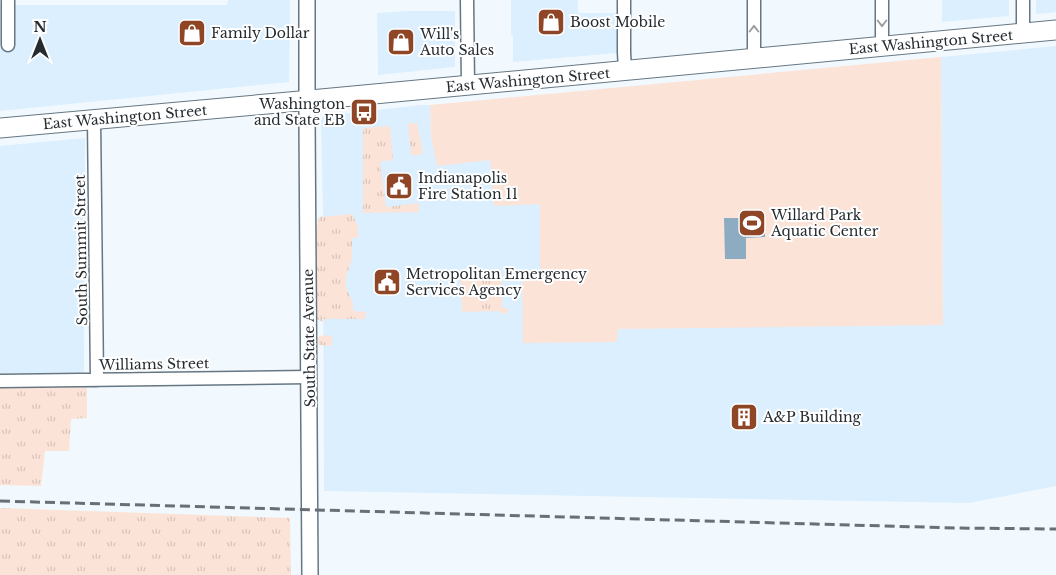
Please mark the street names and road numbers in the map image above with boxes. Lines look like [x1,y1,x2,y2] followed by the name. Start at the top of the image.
[848,26,1015,58] street label: East Washington Street
[445,64,612,96] street label: East Washington Street
[42,101,209,133] street label: East Washington Street
[71,174,91,326] street label: South Summit Street
[299,269,319,407] street label: South State Avenue
[98,354,210,374] street label: Williams Street

